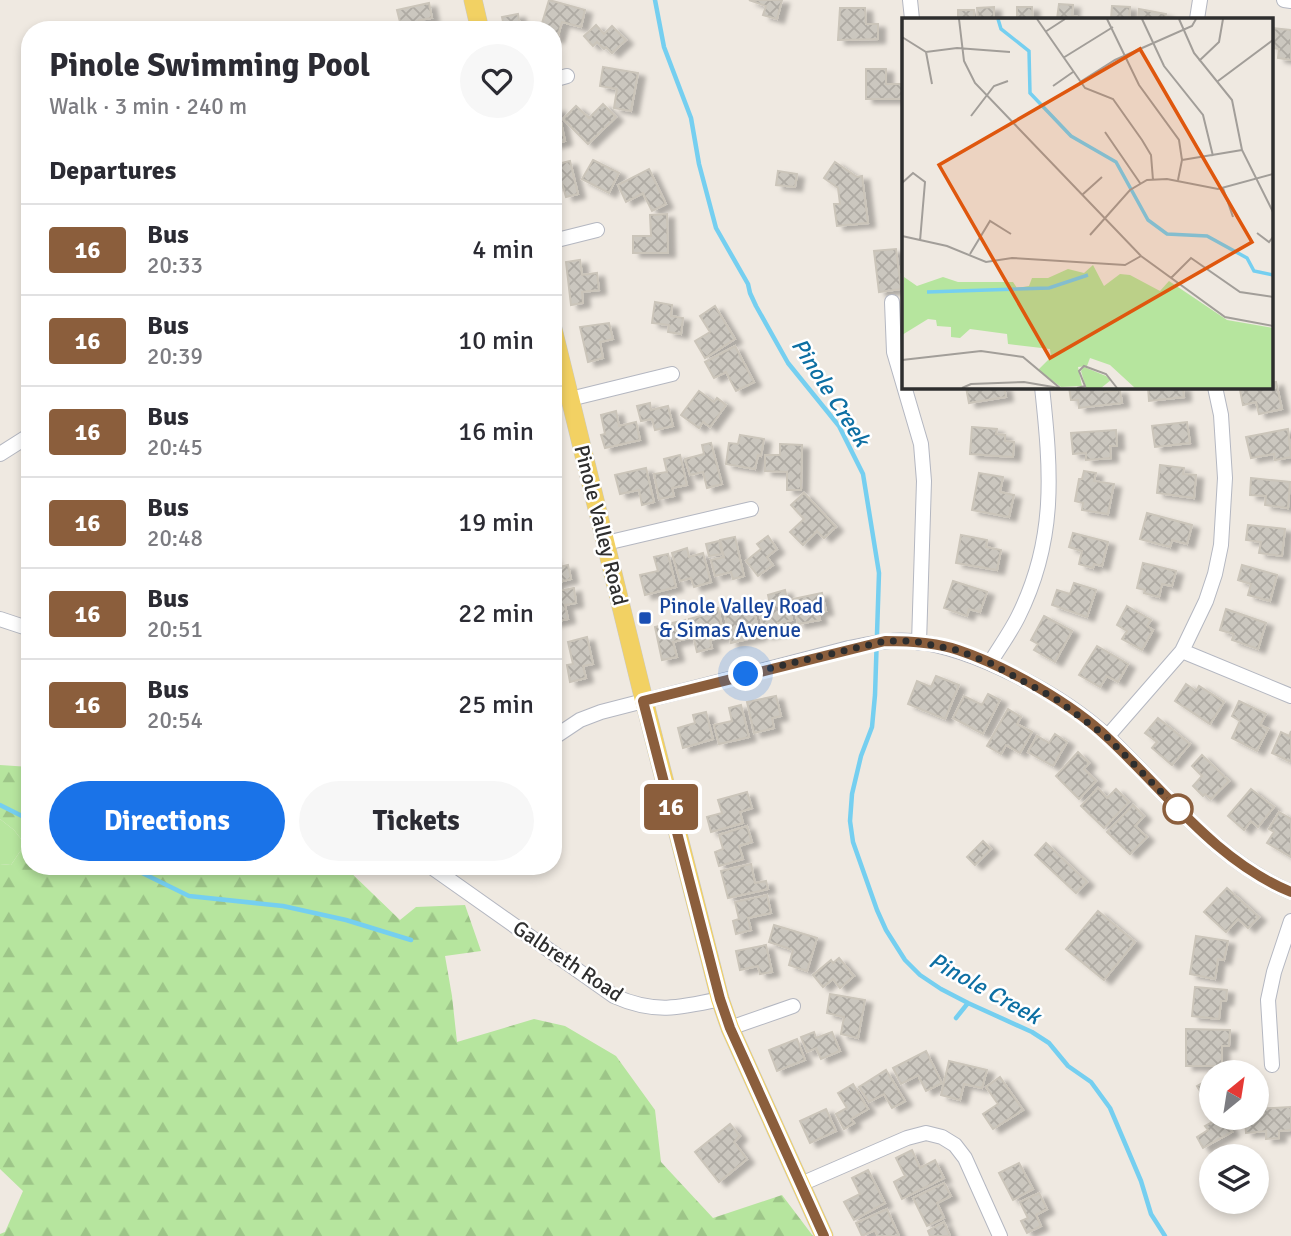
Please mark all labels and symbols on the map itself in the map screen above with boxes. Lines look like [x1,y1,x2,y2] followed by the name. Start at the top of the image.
[902,18,1274,388] inset map
[785,333,878,454] water label: Pinole Creek
[568,442,634,608] street label: Pinole Valley Road
[659,593,823,643] place label: Pinole Valley Road & Simas Avenue
[637,610,653,626] marker: Pinole Valley Road & Simas Avenue
[728,656,763,691] your location
[640,784,702,830] line badge: 16
[1163,794,1193,824] unlabelled marker
[508,915,628,1007] street label: Galbreth Road
[924,946,1048,1032] water label: Pinole Creek
[1199,1060,1269,1130] north arrow

